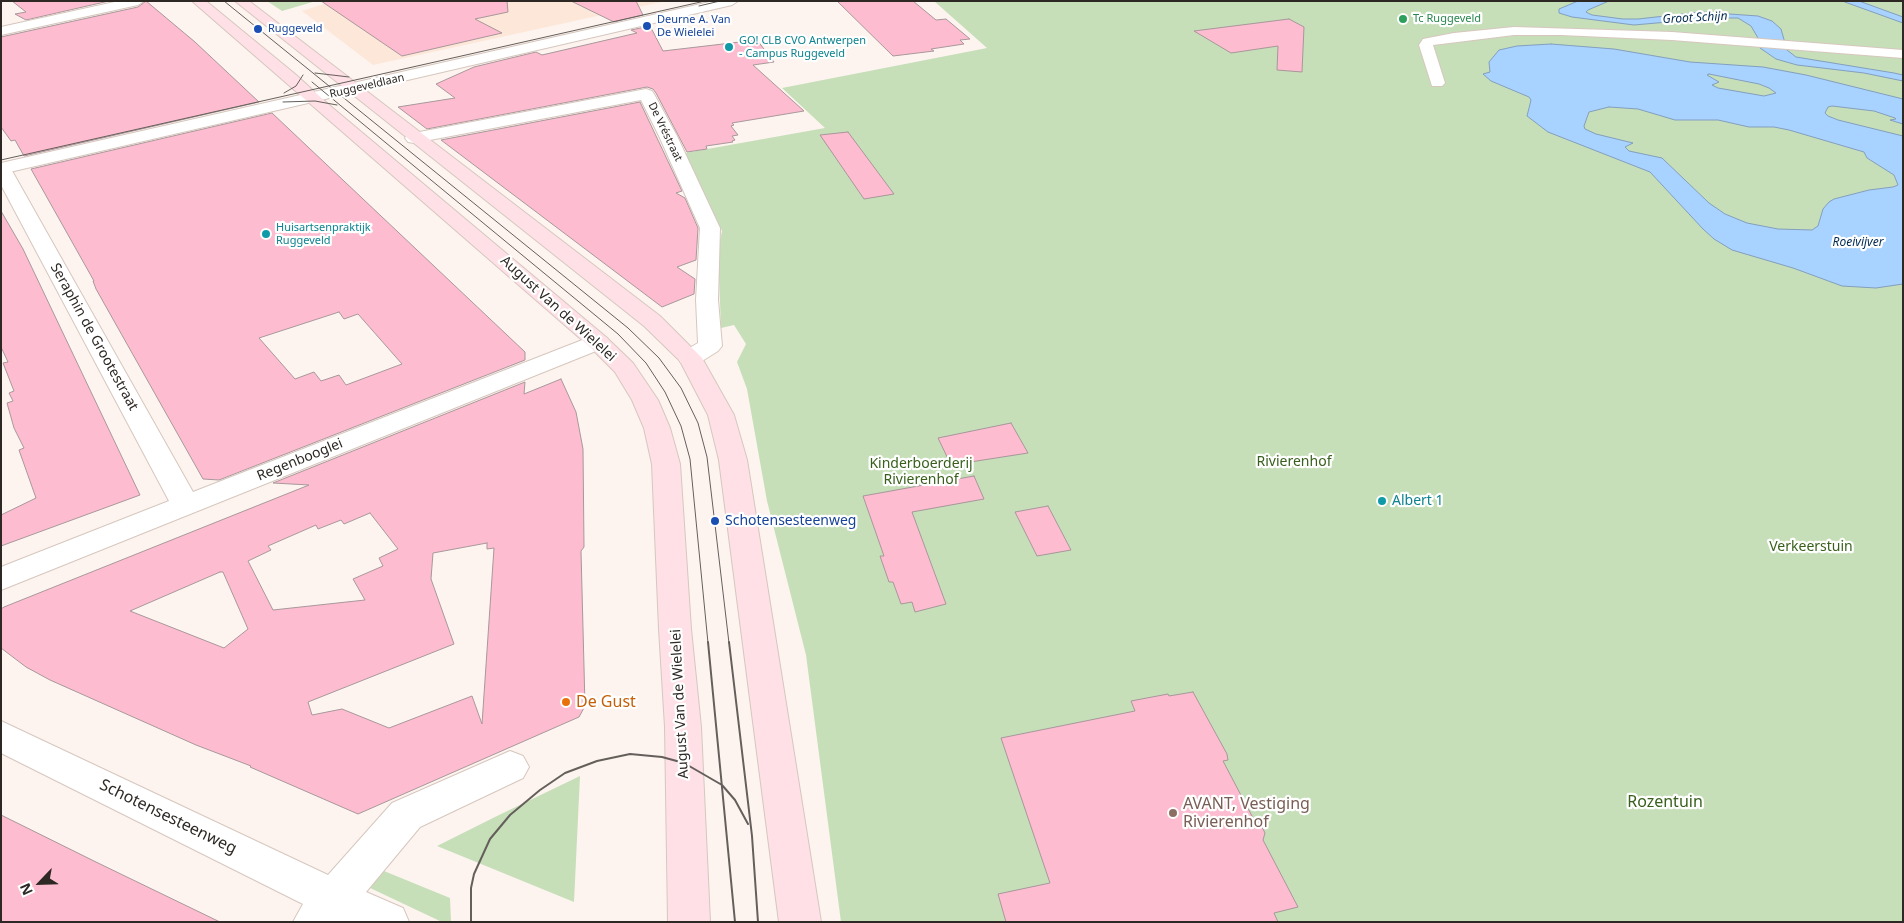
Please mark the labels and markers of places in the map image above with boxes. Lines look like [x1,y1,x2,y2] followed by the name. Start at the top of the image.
[1413,12,1481,26] place label: Tc Ruggeveld
[657,13,731,39] place label: Deurne A. Van De Wielelei
[1397,13,1409,25] marker: Tc Ruggeveld
[641,20,653,32] marker: Deurne A. Van De Wielelei
[268,22,323,36] place label: Ruggeveld
[252,23,264,35] marker: Ruggeveld
[739,34,866,60] place label: GO! CLB CVO Antwerpen - Campus Ruggeveld
[723,41,735,53] marker: GO! CLB CVO Antwerpen - Campus Ruggeveld
[276,221,371,247] place label: Huisartsenpraktijk Ruggeveld
[260,228,272,240] marker: Huisartsenpraktijk Ruggeveld
[1392,493,1444,509] place label: Albert 1
[1376,495,1388,507] marker: Albert 1
[725,513,856,529] place label: Schotensesteenweg
[709,515,721,527] marker: Schotensesteenweg
[576,692,636,712] place label: De Gust
[560,696,572,708] marker: De Gust
[1183,794,1310,832] place label: AVANT, Vestiging Rivierenhof
[1167,807,1179,819] marker: AVANT, Vestiging Rivierenhof

